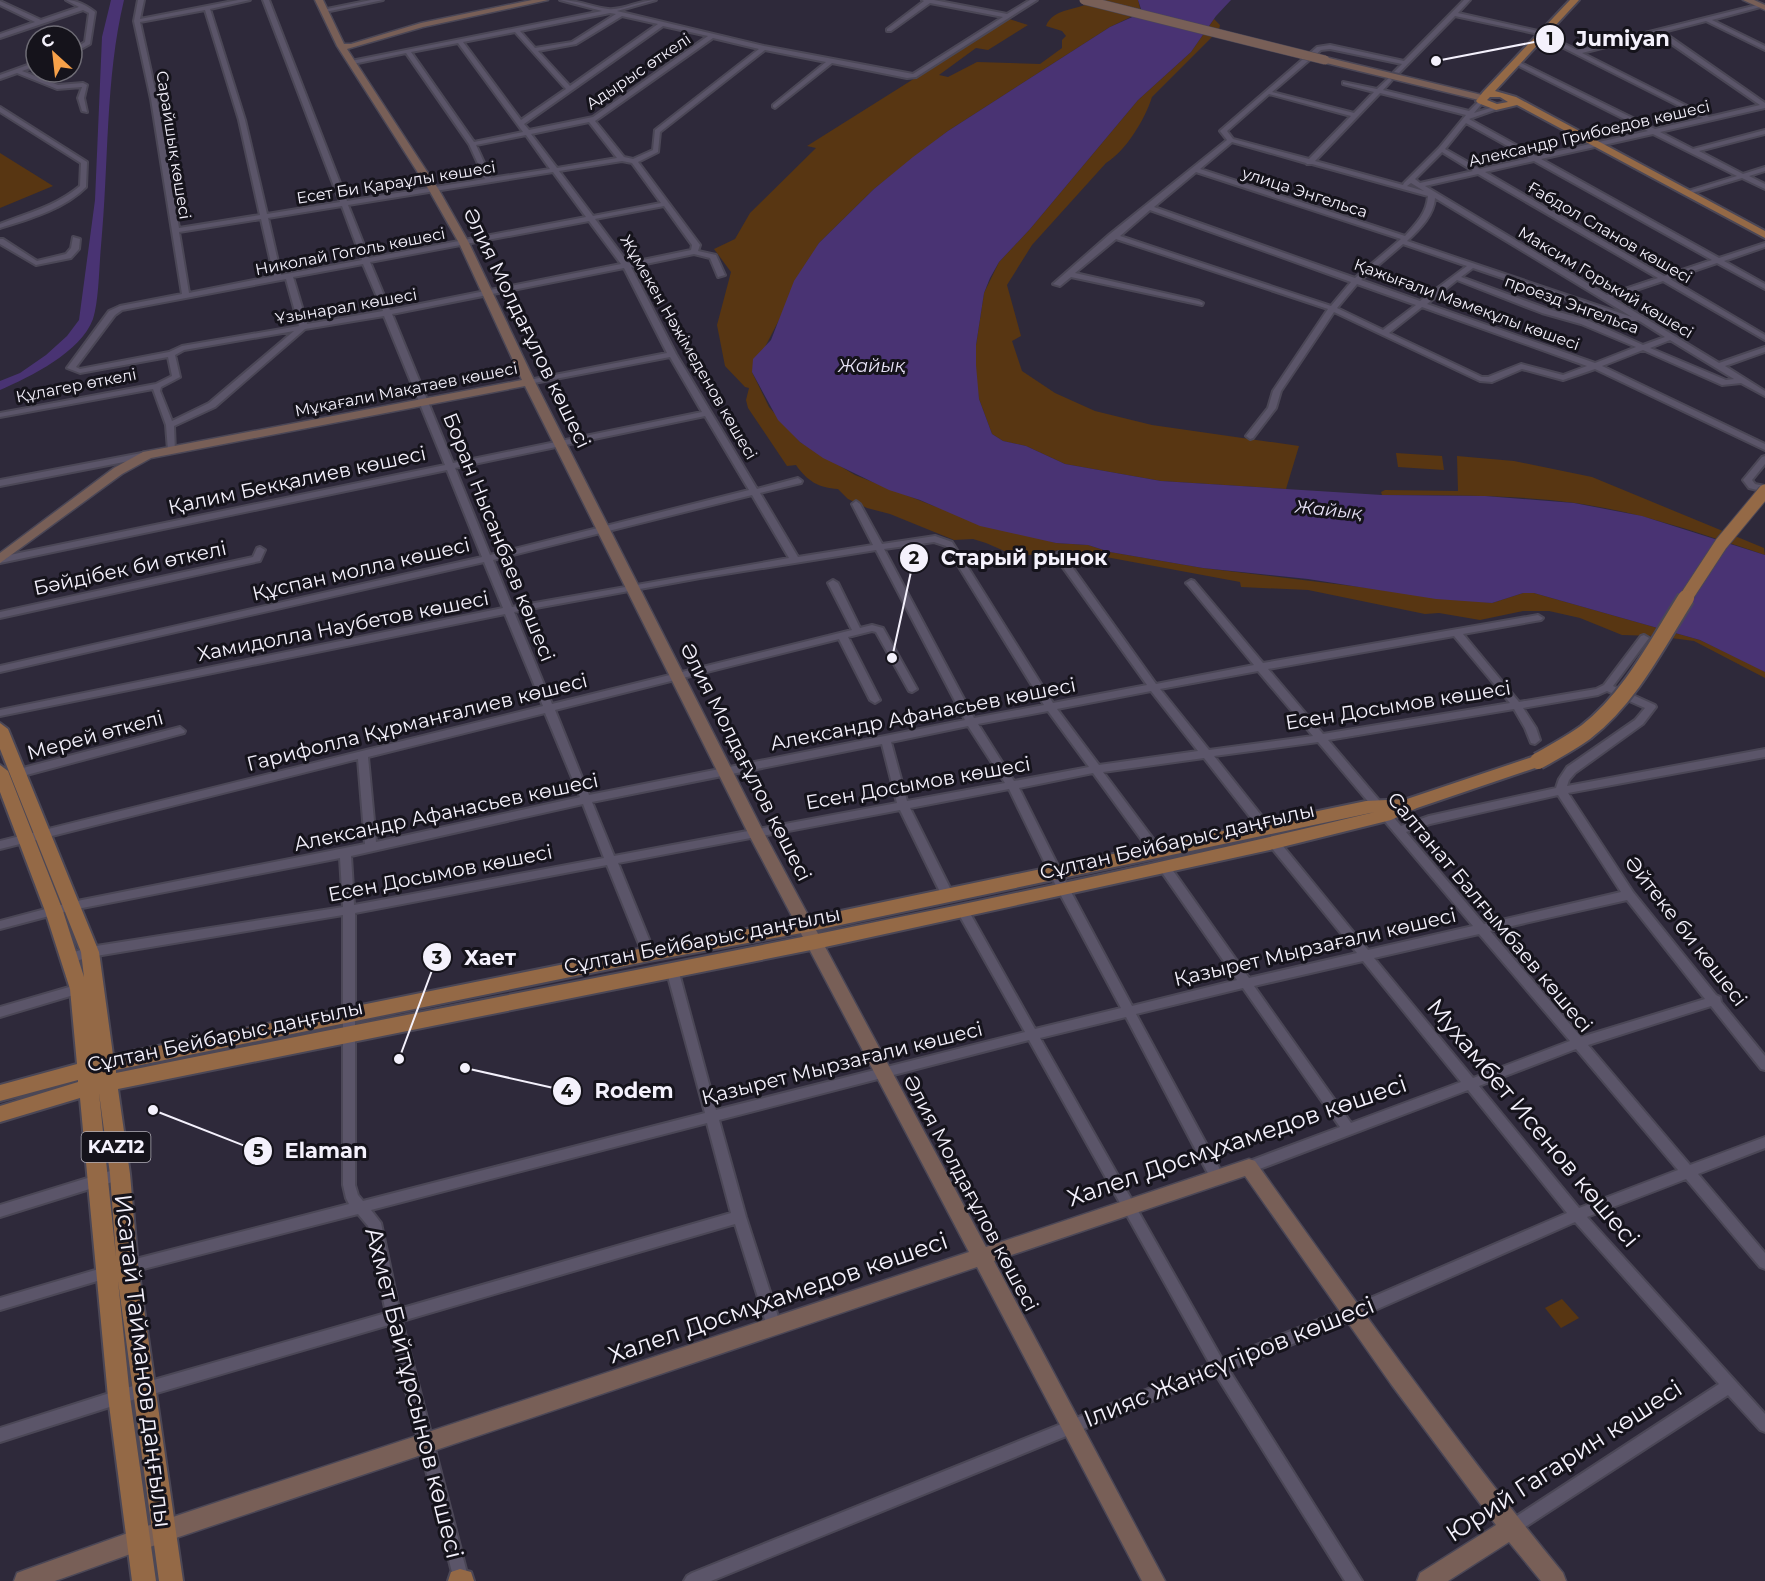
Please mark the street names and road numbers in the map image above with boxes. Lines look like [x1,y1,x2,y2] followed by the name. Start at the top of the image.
[582,29,694,113] street label: Адырыс өткелі
[152,69,195,221] street label: Сарайшық көшесі
[1467,96,1712,171] street label: Александр Грибоедов көшесі
[295,157,497,208] street label: Есет Би Қараұлы көшесі
[1239,163,1370,222] street label: улица Энгельса
[1524,178,1695,287] street label: Ғабдол Сланов көшесі
[458,204,596,452] street label: Әлия Молдағұлов көшесі
[1515,223,1697,342] street label: Максим Горький көшесі
[253,224,447,279] street label: Николай Гоголь көшесі
[616,232,761,463] street label: Жұмекен Нәжімеденов көшесі
[1351,255,1582,354] street label: Қажығали Мәмекұлы көшесі
[1502,271,1642,338] street label: проезд Энгельса
[274,285,418,328] street label: Ұзынарал көшесі
[293,359,519,420] street label: Мұқағали Мақатаев көшесі
[14,364,138,407] street label: Құлагер өткелі
[438,409,560,665] street label: Боран Нысанбаев көшесі
[166,441,428,519] street label: Қалим Бекқалиев көшесі
[250,532,472,606] street label: Құспан молла көшесі
[31,536,229,600] street label: Бәйдібек би өткелі
[195,586,491,666] street label: Хамидолла Наубетов көшесі
[675,639,817,885] street label: Әлия Молдағұлов көшесі
[244,668,590,776] street label: Гарифолла Құрманғалиев көшесі
[768,673,1078,755] street label: Александр Афанасьев көшесі
[1284,675,1512,735] street label: Есен Досымов көшесі
[24,705,166,765] street label: Мерей өткелі
[804,751,1032,815] street label: Есен Досымов көшесі
[292,768,600,856] street label: Александр Афанасьев көшесі
[1382,787,1598,1037] street label: Салтанат Балғымбаев көшесі
[1037,798,1317,884] street label: Сұлтан Бейбарыс даңғылы
[326,839,554,907] street label: Есен Досымов көшесі
[1620,851,1752,1011] street label: Әйтеке би көшесі
[562,901,842,979] street label: Сұлтан Бейбарыс даңғылы
[1172,903,1458,991] street label: Қазырет Мырзағали көшесі
[1421,993,1646,1253] street label: Мухамбет Исенов көшесі
[85,995,365,1077] street label: Сұлтан Бейбарыс даңғылы
[699,1016,985,1110] street label: Қазырет Мырзағали көшесі
[1063,1069,1411,1212] street label: Халел Досмұхамедов көшесі
[898,1071,1044,1315] street label: Әлия Молдағұлов көшесі
[82,1132,150,1162] road number: KAZ12
[109,1193,178,1529] street label: Исатай Тайманов даңғылы
[359,1224,470,1562] street label: Ахмет Байтұрсынов көшесі
[604,1226,952,1369] street label: Халел Досмұхамедов көшесі
[1079,1290,1378,1433] street label: Ілияс Жансүгіров көшесі
[1440,1373,1687,1548] street label: Юрий Гагарин көшесі

